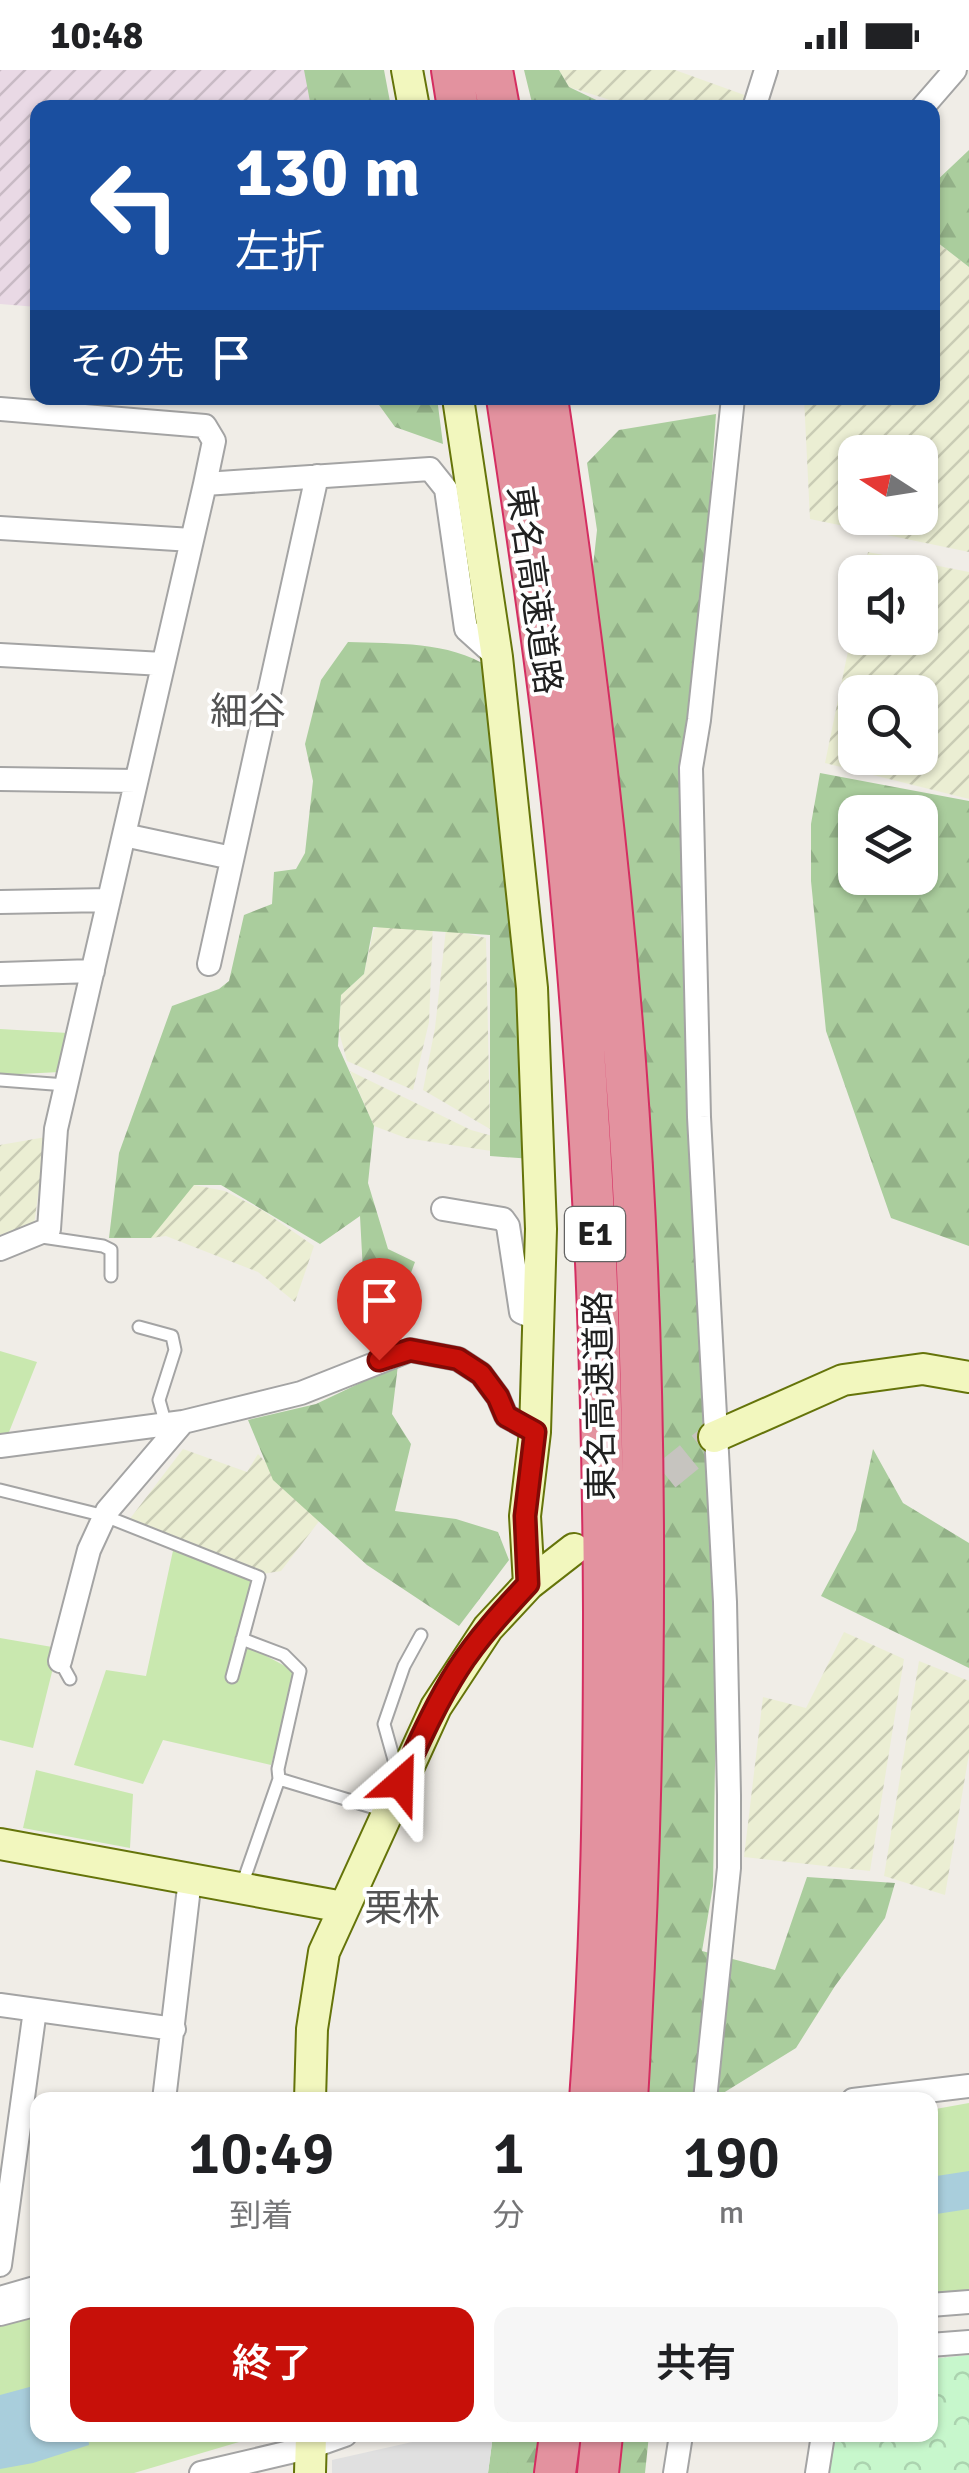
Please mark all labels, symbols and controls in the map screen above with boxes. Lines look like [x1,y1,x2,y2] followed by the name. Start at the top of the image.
[50,12,143,59] text: 10:48
[235,129,420,215] text: 130 m
[70,140,200,270] icon: left
[235,225,325,280] text: 左折
[204,330,259,385] icon: arrive
[70,338,184,385] text: その先
[838,435,938,535] north arrow
[838,435,938,895] map controls
[498,483,570,697] street label: 東名高速道路
[838,555,938,655] button: sound
[838,675,938,775] button: search
[210,688,286,735] district label: 細谷
[838,795,938,895] button: layers
[565,1207,625,1261] road number: E1
[337,1258,422,1361] pin
[352,1273,407,1328] icon: arrive
[577,1291,623,1501] street label: 東名高速道路
[348,1731,452,1835] position arrow
[364,1885,440,1932] district label: 栗林
[188,2117,334,2191] text: 10:49
[492,2117,525,2191] text: 1
[683,2121,780,2195] text: 190
[719,2193,744,2232] text: m
[229,2196,293,2235] text: 到着
[493,2196,525,2235] text: 分
[70,2307,474,2422] button: 終了
[494,2307,898,2422] button: 共有

